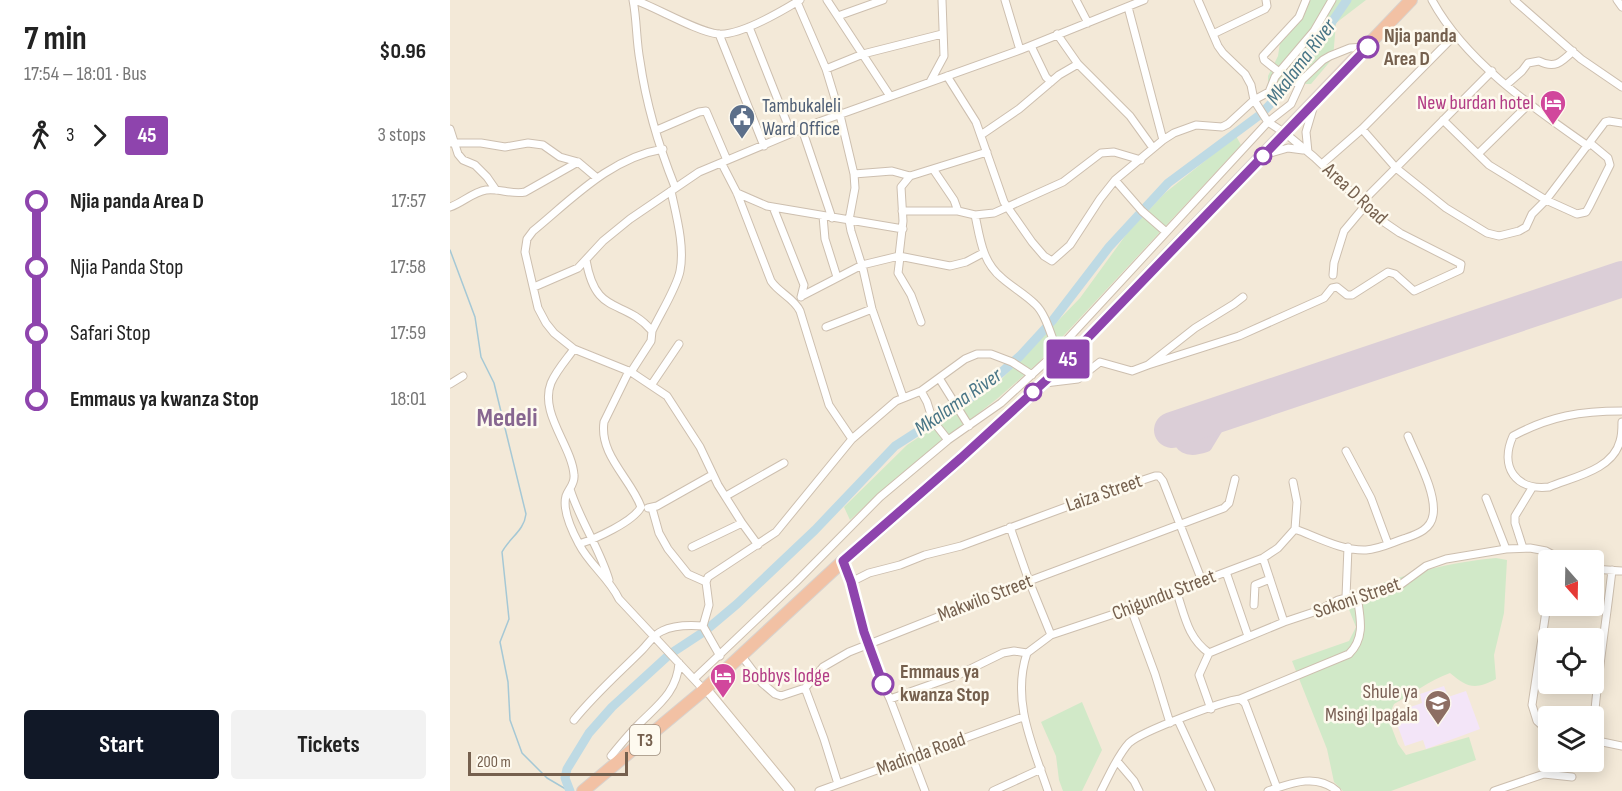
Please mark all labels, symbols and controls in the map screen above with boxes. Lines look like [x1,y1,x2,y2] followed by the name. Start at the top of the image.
[1261,13,1342,110] water label: Mkalama River
[24,19,87,59] text: 7 min
[1383,24,1457,71] place label: Njia panda Area D
[1357,36,1379,58] marker: Njia panda Area D
[379,38,426,65] text: $0.96
[24,62,147,86] text: 17:54 – 18:01 · Bus
[1538,88,1568,126] hotel icon: New burdan hotel
[1417,91,1534,115] place label: New burdan hotel
[762,94,841,141] place label: Tambukaleli Ward Office
[727,102,757,140] public building icon: Tambukaleli Ward Office
[24,119,57,152] icon: walk
[83,119,116,152] icon: forward
[66,123,74,147] text: 3
[137,123,156,148] text: 45
[378,123,426,147] text: 3 stops
[1254,147,1272,165] unlabelled marker
[1317,157,1392,230] street label: Area D Road
[70,188,204,215] text: Njia panda Area D
[391,189,426,213] text: 17:57
[70,254,183,281] text: Njia Panda Stop
[391,255,426,279] text: 17:58
[70,320,151,347] text: Safari Stop
[391,321,426,345] text: 17:59
[1041,340,1095,378] line badge: 45
[1058,347,1078,372] text: 45
[910,362,1007,441] water label: Mkalama River
[1024,383,1042,401] unlabelled marker
[70,386,259,413] text: Emmaus ya kwanza Stop
[391,387,426,411] text: 18:01
[477,403,537,434] district label: Medeli
[1063,469,1145,517] street label: Laiza Street
[1538,550,1604,616] north arrow
[1538,550,1604,772] map controls
[1109,564,1219,626] street label: Chigundu Street
[934,569,1036,627] street label: Makwilo Street
[1310,572,1404,624] street label: Sokoni Street
[1538,628,1604,694] button: locate
[900,660,989,707] place label: Emmaus ya kwanza Stop
[708,661,738,699] hotel icon: Bobbys lodge
[742,664,830,688] place label: Bobbys lodge
[872,673,894,695] marker: Emmaus ya kwanza Stop
[1325,680,1418,727] place label: Shule ya Msingi Ipagala
[1423,688,1453,726] school or university icon: Shule ya Msingi Ipagala
[1538,706,1604,772] button: layers
[24,710,219,779] button: Start
[231,710,426,779] button: Tickets
[630,725,660,755] road number: T3
[873,727,969,781] street label: Madinda Road
[468,749,628,776] scale bar
[477,753,511,772] text: 200 m

